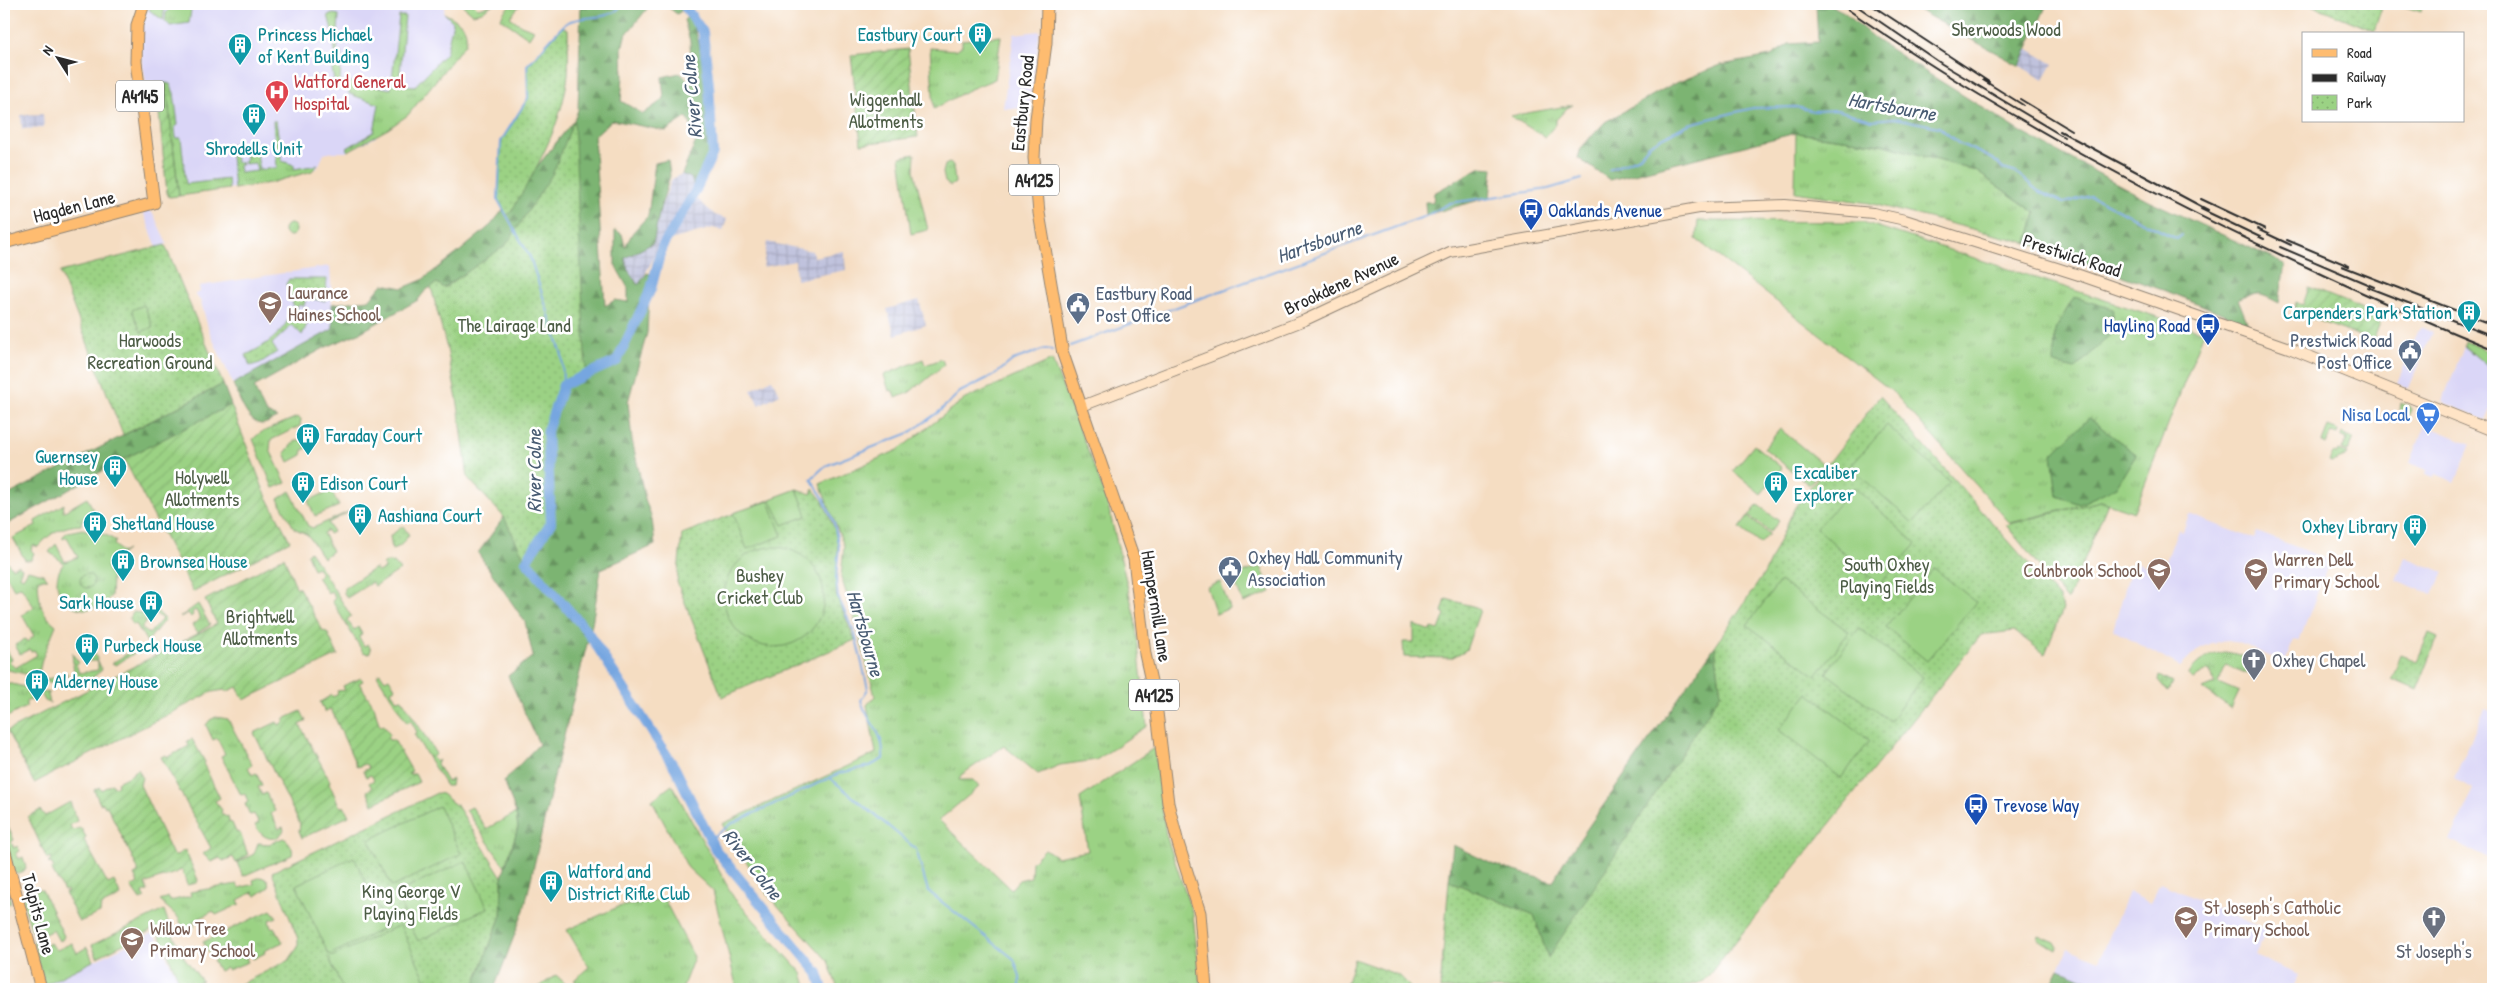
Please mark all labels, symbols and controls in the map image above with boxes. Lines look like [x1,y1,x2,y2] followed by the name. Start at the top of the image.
[1951,16,2061,42] park label: Sherwoods Wood
[258,21,373,69] place label: Princess Michael of Kent Building
[858,21,962,47] place label: Eastbury Court
[967,21,993,55] building icon: Eastbury Court
[32,32,82,82] north arrow
[227,32,253,66] building icon: Princess Michael of Kent Building
[2302,32,2464,122] legend
[37,41,57,59] text: N
[2347,42,2372,63] text: Road
[674,53,708,140] water label: River Colne
[1004,53,1040,152] street label: Eastbury Road
[2347,66,2386,87] text: Railway
[294,68,407,116] place label: Watford General Hospital
[264,79,290,113] hospital icon: Watford General Hospital
[116,80,164,112] road number: A4145
[1846,85,1939,127] water label: Hartsbourne
[849,86,923,134] park label: Wiggenhall Allotments
[2347,92,2372,113] text: Park
[241,102,267,136] building icon: Shrodells Unit
[206,135,303,161] place label: Shrodells Unit
[1009,164,1059,196] road number: A4125
[30,183,118,229] street label: Hagden Lane
[1518,197,1544,231] bus stop icon: Oaklands Avenue
[1548,197,1663,223] place label: Oaklands Avenue
[1273,213,1366,269] water label: Hartsbourne
[2020,227,2125,283] street label: Prestwick Road
[1279,245,1403,321] street label: Brookdene Avenue
[288,279,382,327] place label: Laurance Haines School
[1096,280,1193,328] place label: Eastbury Road Post Office
[257,290,283,324] school or university icon: Laurance Haines School
[1065,291,1091,325] public building icon: Eastbury Road Post Office
[2283,299,2452,325] place label: Carpenders Park Station
[2456,299,2482,333] building icon: Carpenders Park Station
[457,312,571,338] park label: The Lairage Land
[2104,312,2191,338] place label: Hayling Road
[2195,312,2221,346] bus stop icon: Hayling Road
[88,327,213,375] park label: Harwoods Recreation Ground
[2290,327,2393,375] place label: Prestwick Road Post Office
[2397,338,2423,372] public building icon: Prestwick Road Post Office
[2342,401,2411,427] place label: Nisa Local
[2415,401,2441,435] supermarket icon: Nisa Local
[295,422,321,456] building icon: Faraday Court
[325,422,423,448] place label: Faraday Court
[520,428,547,513] water label: River Colne
[35,443,98,491] place label: Guernsey House
[102,454,128,488] building icon: Guernsey House
[1794,459,1858,507] place label: Excaliber Explorer
[165,464,239,512] park label: Holywell Allotments
[290,470,316,504] building icon: Edison Court
[320,470,408,496] place label: Edison Court
[1763,470,1789,504] building icon: Excaliber Explorer
[347,502,373,536] building icon: Aashiana Court
[378,502,482,528] place label: Aashiana Court
[82,510,108,544] building icon: Shetland House
[112,510,215,536] place label: Shetland House
[2302,513,2398,539] place label: Oxhey Library
[2402,513,2428,547] building icon: Oxhey Library
[1248,544,1403,592] place label: Oxhey Hall Community Association
[2274,546,2380,594] place label: Warren Dell Primary School
[110,548,136,582] building icon: Brownsea House
[140,548,248,574] place label: Brownsea House
[1135,548,1179,664] street label: Hampermill Lane
[1840,551,1934,599] park label: South Oxhey Playing Fields
[1217,555,1243,589] public building icon: Oxhey Hall Community Association
[2023,557,2143,583] place label: Colnbrook School
[2146,557,2172,591] school or university icon: Colnbrook School
[2243,557,2269,591] school or university icon: Warren Dell Primary School
[717,562,803,610] park label: Bushey Cricket Club
[841,587,891,680] water label: Hartsbourne
[59,589,134,615] place label: Sark House
[138,589,164,623] building icon: Sark House
[223,603,297,651] park label: Brightwell Allotments
[74,632,100,666] building icon: Purbeck House
[104,632,203,658] place label: Purbeck House
[2241,647,2267,681] church icon: Oxhey Chapel
[2272,647,2367,673] place label: Oxhey Chapel
[24,668,50,702] building icon: Alderney House
[54,668,159,694] place label: Alderney House
[1129,680,1179,710] road number: A4125
[1963,792,1989,826] bus stop icon: Trevose Way
[1994,792,2079,818] place label: Trevose Way
[717,823,790,906] water label: River Colne
[568,858,691,906] place label: Watford and District Rifle Club
[538,869,564,903] building icon: Watford and District Rifle Club
[16,871,62,958] street label: Tolpits Lane
[362,878,460,926] park label: King George V Playing FIelds
[2204,894,2341,942] place label: St Joseph's Catholic Primary School
[2173,905,2199,939] school or university icon: St Joseph's Catholic Primary School
[2421,905,2447,939] church icon: St Joseph's
[150,915,256,963] place label: Willow Tree Primary School
[119,926,145,960] school or university icon: Willow Tree Primary School
[2396,938,2472,964] place label: St Joseph's

